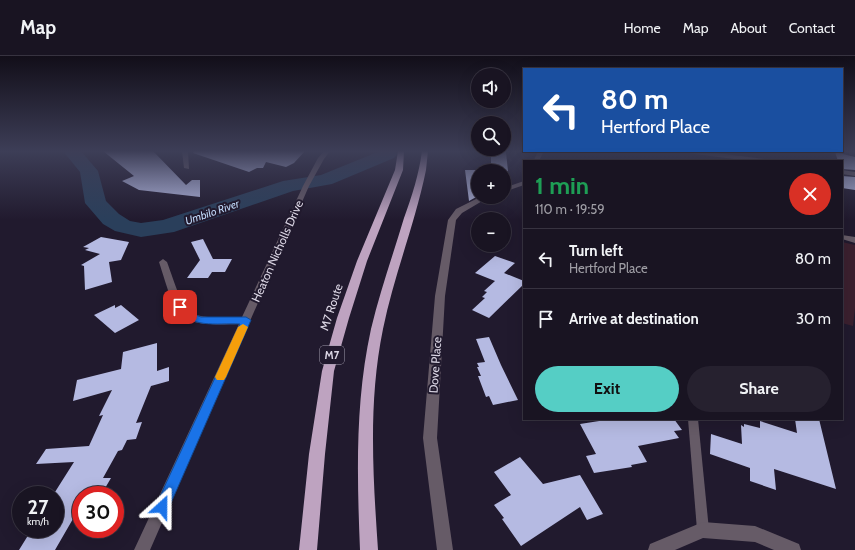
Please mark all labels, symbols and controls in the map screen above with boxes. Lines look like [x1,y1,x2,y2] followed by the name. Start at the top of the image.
[20,16,56,39] text: Map
[624,19,661,37] text: Home
[683,19,708,37] text: Map
[730,19,767,37] text: About
[789,19,835,37] text: Contact
[471,68,511,252] map controls
[471,68,511,108] button: sound
[601,82,668,116] text: 80 m
[535,84,587,136] icon: left
[471,116,511,156] button: search
[601,116,710,138] text: Hertford Place
[471,164,511,204] button: +
[535,171,589,200] text: 1 min
[789,173,831,215] button: close
[183,196,241,228] water label: Umbilo River
[248,198,306,304] street label: Heaton Nicholls Drive
[535,201,605,217] text: 110 m · 19:59
[471,212,511,252] button: −
[569,242,623,260] text: Turn left
[535,248,557,270] icon: left
[795,250,831,268] text: 80 m
[569,260,648,276] text: Hertford Place
[316,282,346,332] street label: M7 Route
[163,290,197,324] pin
[169,296,191,318] icon: arrive
[535,308,557,330] icon: arrive
[569,310,699,328] text: Arrive at destination
[796,310,831,328] text: 30 m
[426,336,444,394] street label: Dove Place
[320,346,344,364] road number: M7
[535,366,679,412] button: Exit
[687,366,831,412] button: Share
[72,486,124,538] speed limit sign: 30
[141,486,183,528] position arrow
[28,495,48,519] text: 27
[27,515,49,528] text: km/h

